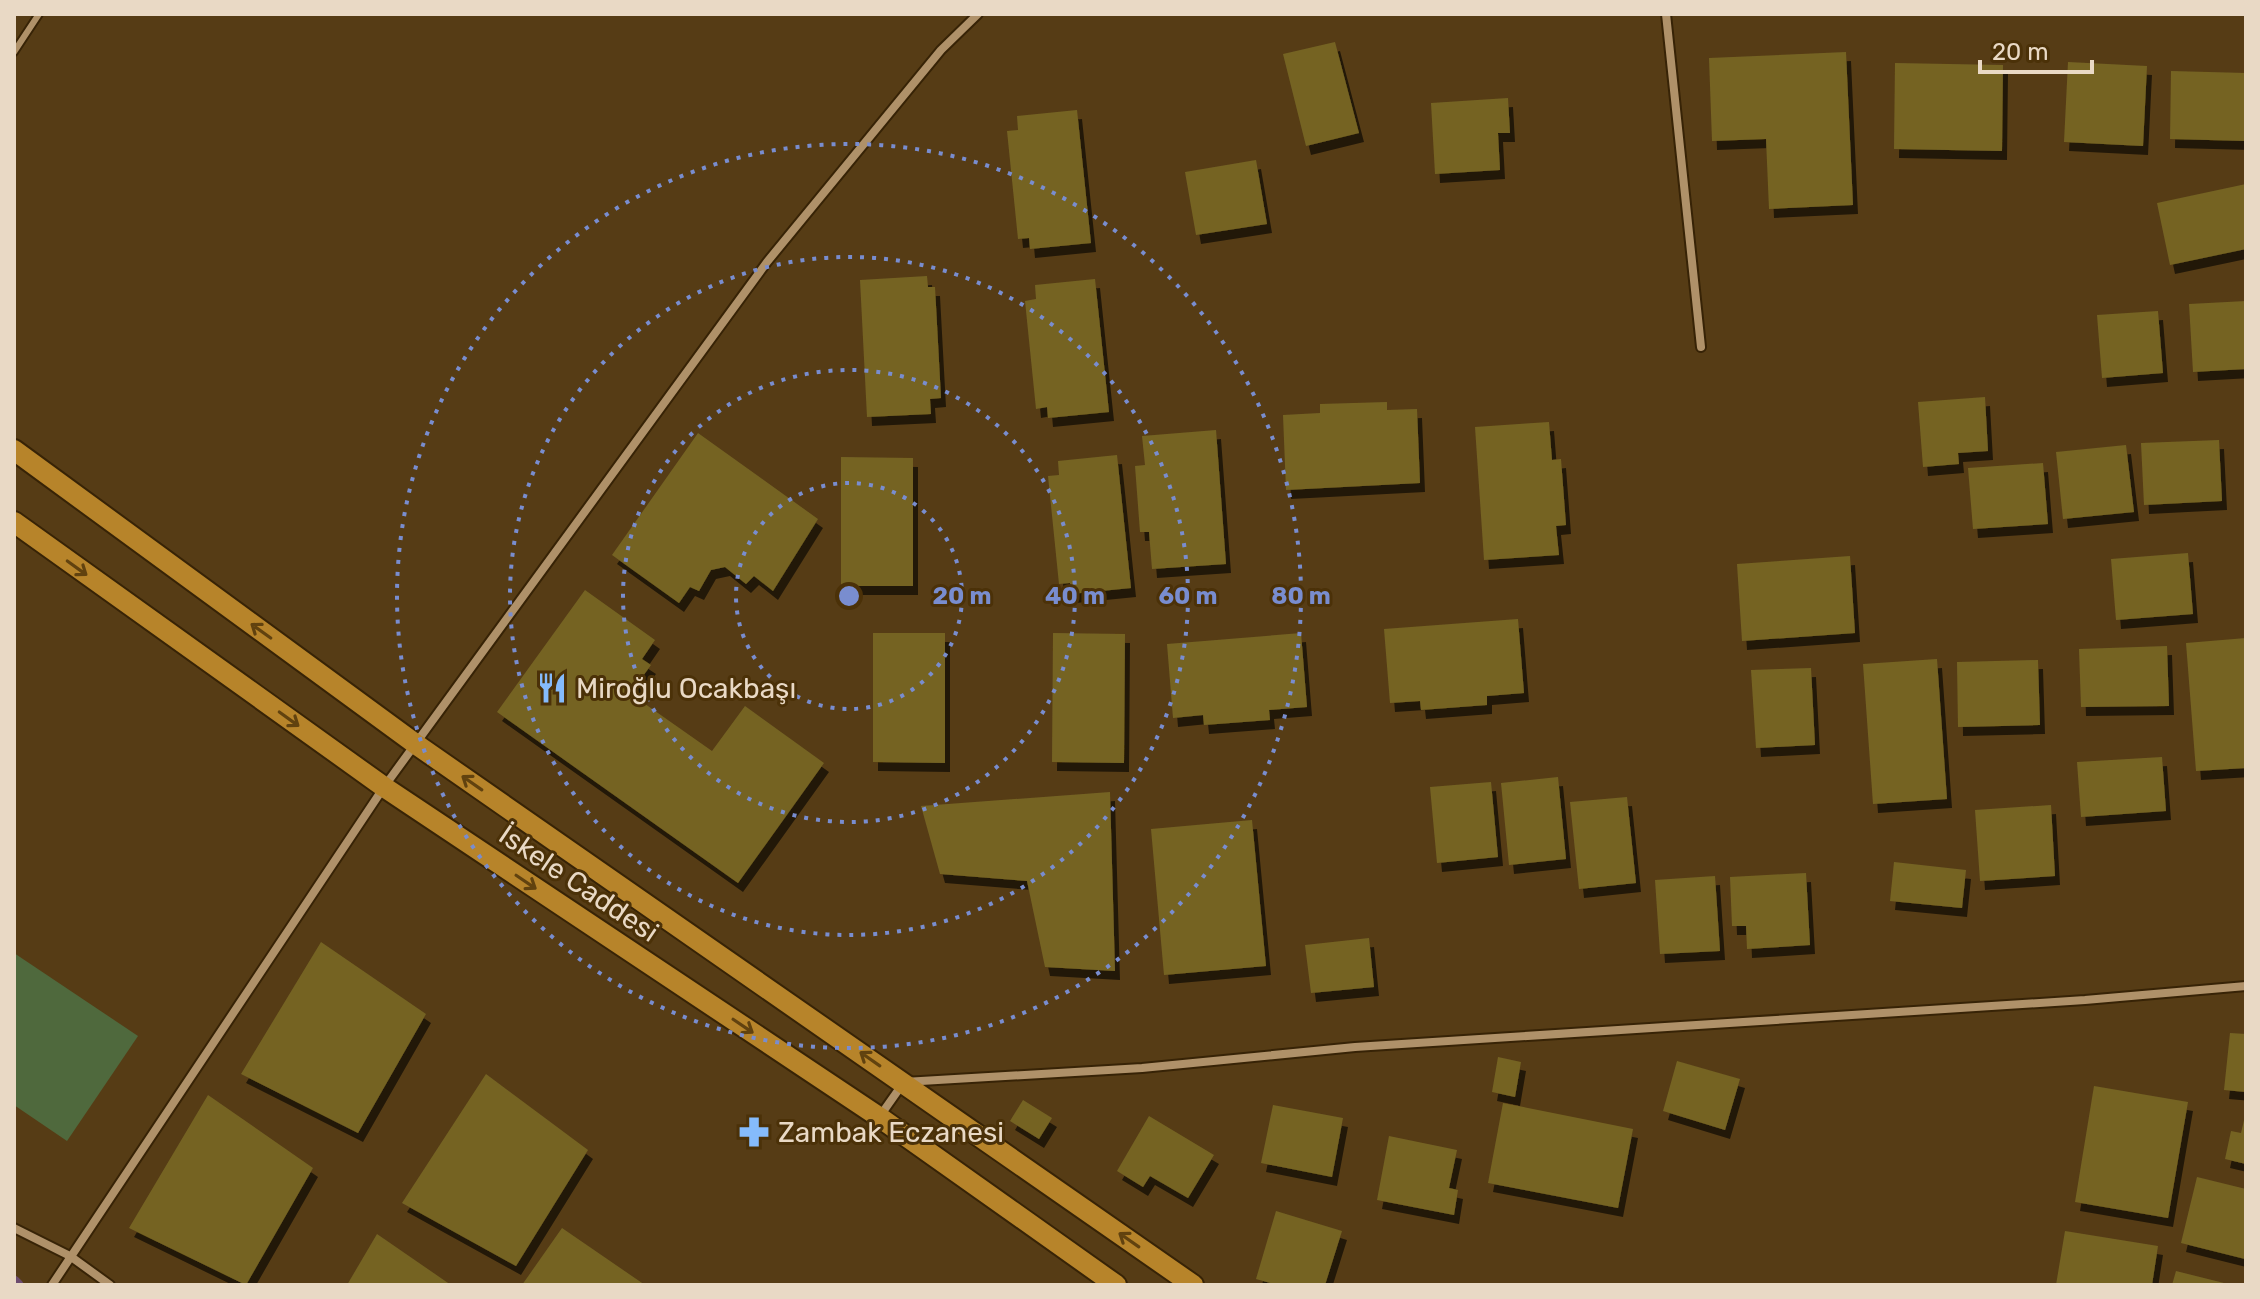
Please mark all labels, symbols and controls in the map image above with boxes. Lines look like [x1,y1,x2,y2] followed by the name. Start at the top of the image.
[1980,24,2092,74] scale bar
[1992,38,2049,66] text: 20 m
[66,559,88,576] one-way arrow
[835,582,863,610] centre of rings
[932,582,992,610] text: 20 m
[1045,582,1105,610] text: 40 m
[1158,582,1218,610] text: 60 m
[1271,582,1331,610] text: 80 m
[251,623,272,640] one-way arrow
[535,671,569,705] restaurant icon: Miroğlu Ocakbaşı
[576,672,796,705] place label: Miroğlu Ocakbaşı
[277,711,299,727] one-way arrow
[461,775,483,791] one-way arrow
[493,818,665,949] street label: İskele Caddesi
[515,874,537,890] one-way arrow
[731,1018,753,1034] one-way arrow
[859,1051,881,1067] one-way arrow
[737,1115,771,1149] pharmacy icon: Zambak Eczanesi
[778,1116,1004,1149] place label: Zambak Eczanesi
[1118,1232,1140,1248] one-way arrow

